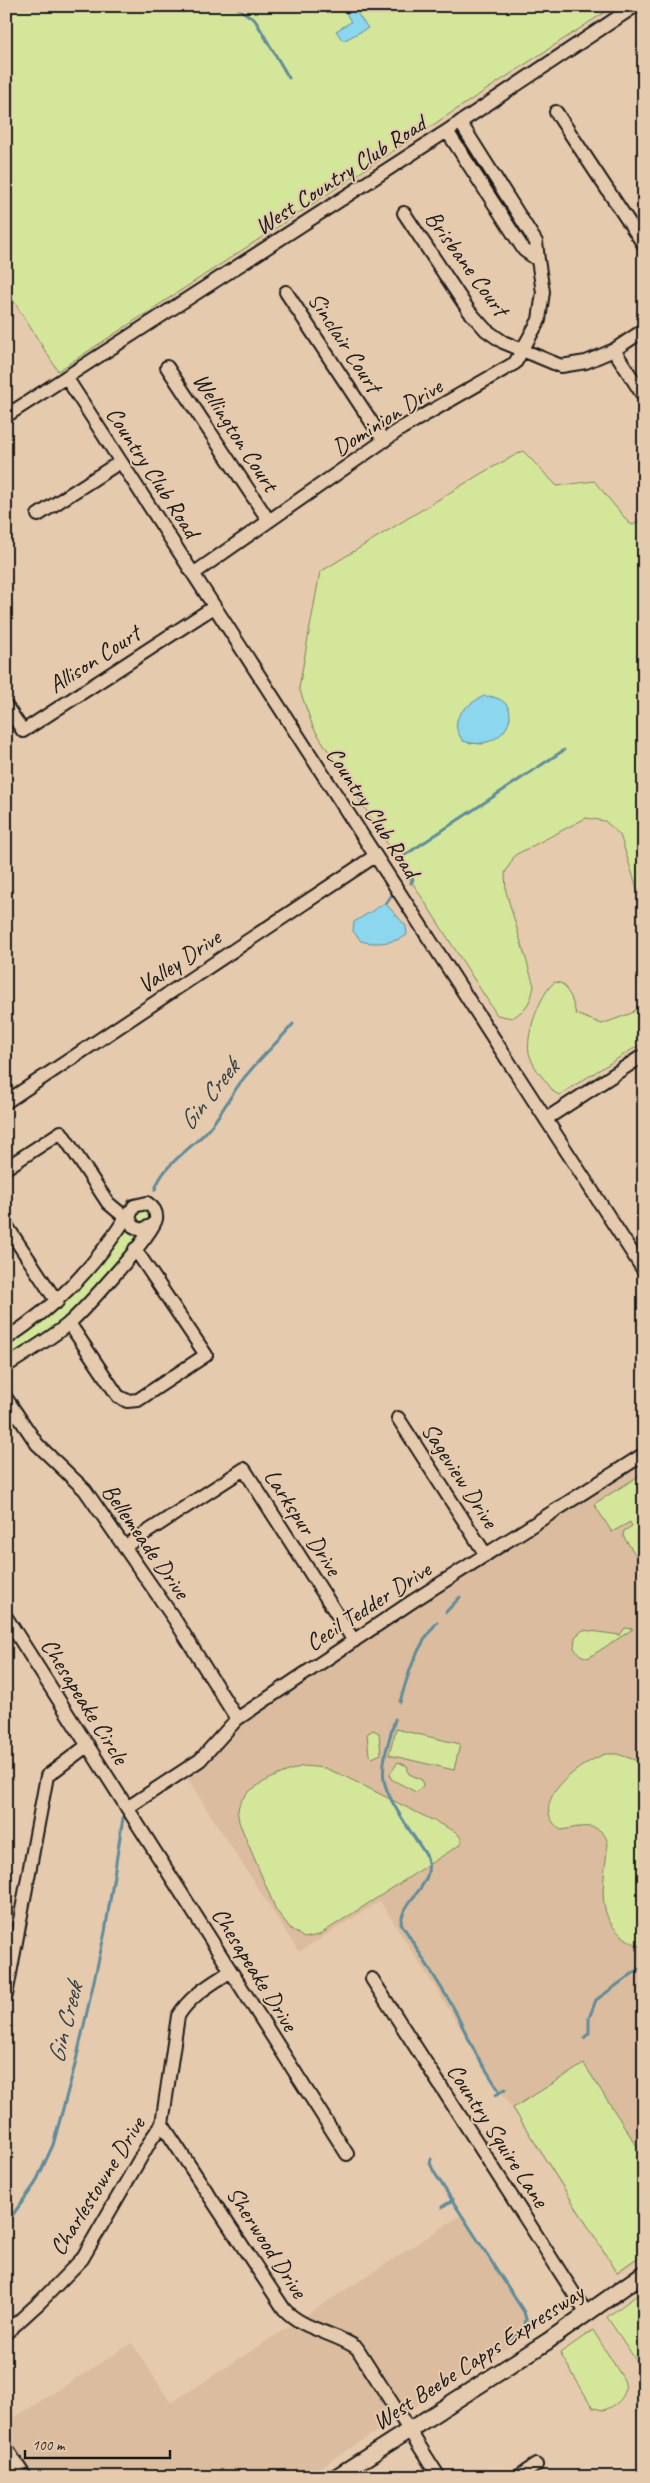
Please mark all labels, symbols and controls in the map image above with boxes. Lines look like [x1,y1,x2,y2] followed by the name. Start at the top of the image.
[249,107,434,241] street label: West Country Club Road
[419,204,517,324] street label: Brisbane Court
[301,286,390,400] street label: Sinclair Court
[186,367,287,499] street label: Wellington Court
[327,370,449,463] street label: Dominion Drive
[99,401,208,546] street label: Country Club Road
[43,617,148,700] street label: Allison Court
[319,741,428,886] street label: Country Club Road
[132,921,228,1000] street label: Valley Drive
[172,1049,249,1137] water label: Gin Creek
[415,1417,506,1535] street label: Sageview Drive
[257,1463,350,1583] street label: Larkspur Drive
[95,1478,198,1606] street label: Bellemeade Drive
[300,1553,438,1658] street label: Cecil Tedder Drive
[34,1632,137,1771] street label: Chesapeake Circle
[205,1901,306,2038] street label: Chesapeake Drive
[40,1975,91,2066] water label: Gin Creek
[440,2057,557,2214] street label: Country Squire Lane
[43,2109,153,2261] street label: Charlestowne Drive
[220,2181,315,2305] street label: Sherwood Drive
[367,2277,591,2437] street label: West Beebe Capps Expressway
[25,2428,170,2460] scale bar
[32,2436,66,2455] text: 100 m

